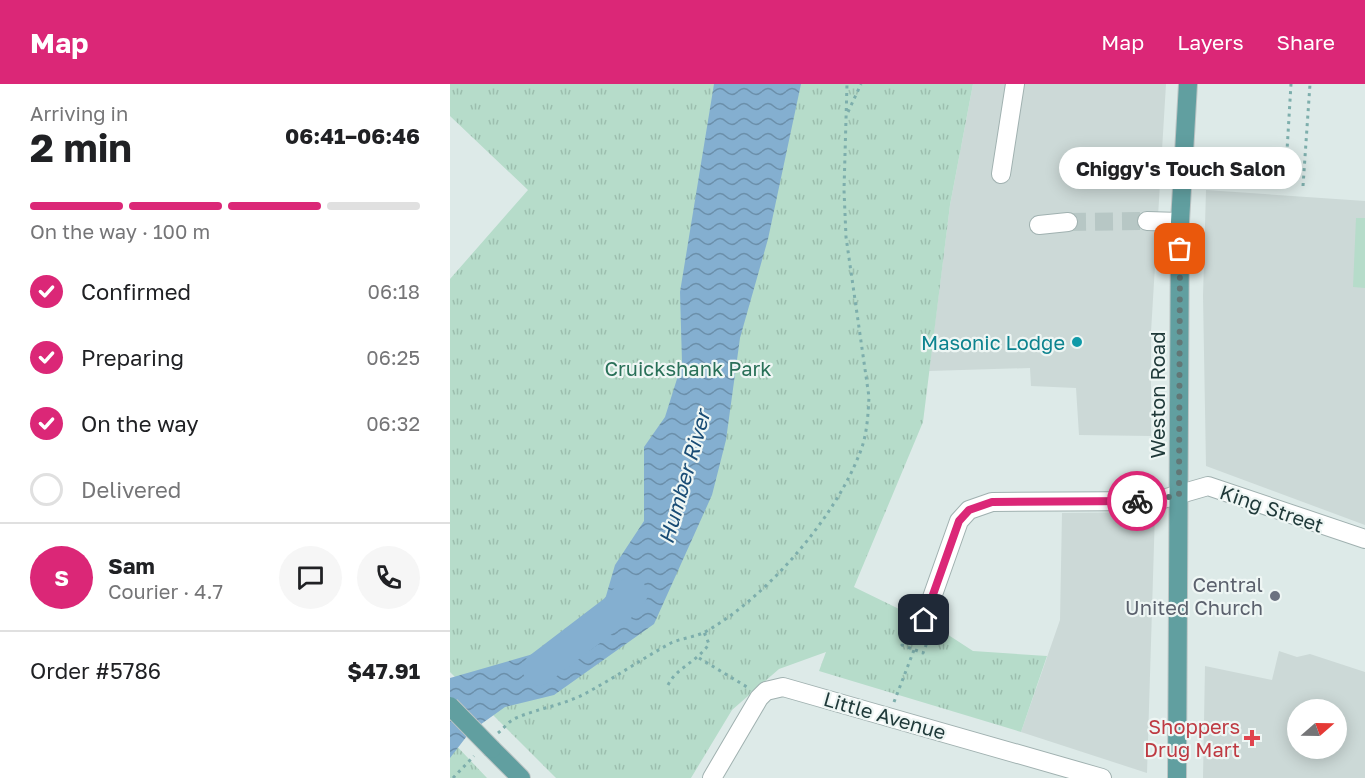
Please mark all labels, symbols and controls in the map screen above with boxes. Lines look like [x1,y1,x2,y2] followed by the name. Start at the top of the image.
[30,26,88,59] text: Map
[1101,29,1144,55] text: Map
[1177,29,1244,55] text: Layers
[1277,29,1335,55] text: Share
[30,101,128,125] text: Arriving in
[285,122,420,149] text: 06:41–06:46
[30,124,132,171] text: 2 min
[1058,147,1302,189] callout: Chiggy's Touch Salon
[1076,156,1285,180] text: Chiggy's Touch Salon
[30,219,210,243] text: On the way · 100 m
[1154,223,1205,274] pin
[1163,232,1196,265] icon: bag
[30,275,63,308] icon: check
[81,278,191,305] text: Confirmed
[368,279,420,303] text: 06:18
[921,330,1065,354] place label: Masonic Lodge
[1145,332,1169,458] street label: Weston Road
[1070,335,1084,349] marker: Masonic Lodge
[30,341,63,374] icon: check
[81,344,184,371] text: Preparing
[366,345,420,369] text: 06:25
[604,356,772,380] park label: Cruickshank Park
[653,405,716,547] water label: Humber River
[30,407,63,440] icon: check
[81,410,199,437] text: On the way
[366,411,420,435] text: 06:32
[1107,471,1167,531] courier
[81,476,181,503] text: Delivered
[1217,479,1327,537] street label: King Street
[1121,485,1154,518] icon: bike
[279,546,342,609] button: chat
[357,546,420,609] button: phone
[108,552,155,579] text: Sam
[54,564,69,591] text: S
[1125,572,1263,619] place label: Central United Church
[108,579,223,603] text: Courier · 4.7
[1268,589,1282,603] marker: Central United Church
[898,594,949,645] pin
[907,603,940,636] icon: home
[30,657,161,684] text: Order #5786
[347,657,420,684] text: $47.91
[821,686,949,744] street label: Little Avenue
[1287,699,1347,759] north arrow
[1287,699,1347,759] map controls
[1144,714,1240,761] place label: Shoppers Drug Mart
[1245,731,1259,745] marker: Shoppers Drug Mart

